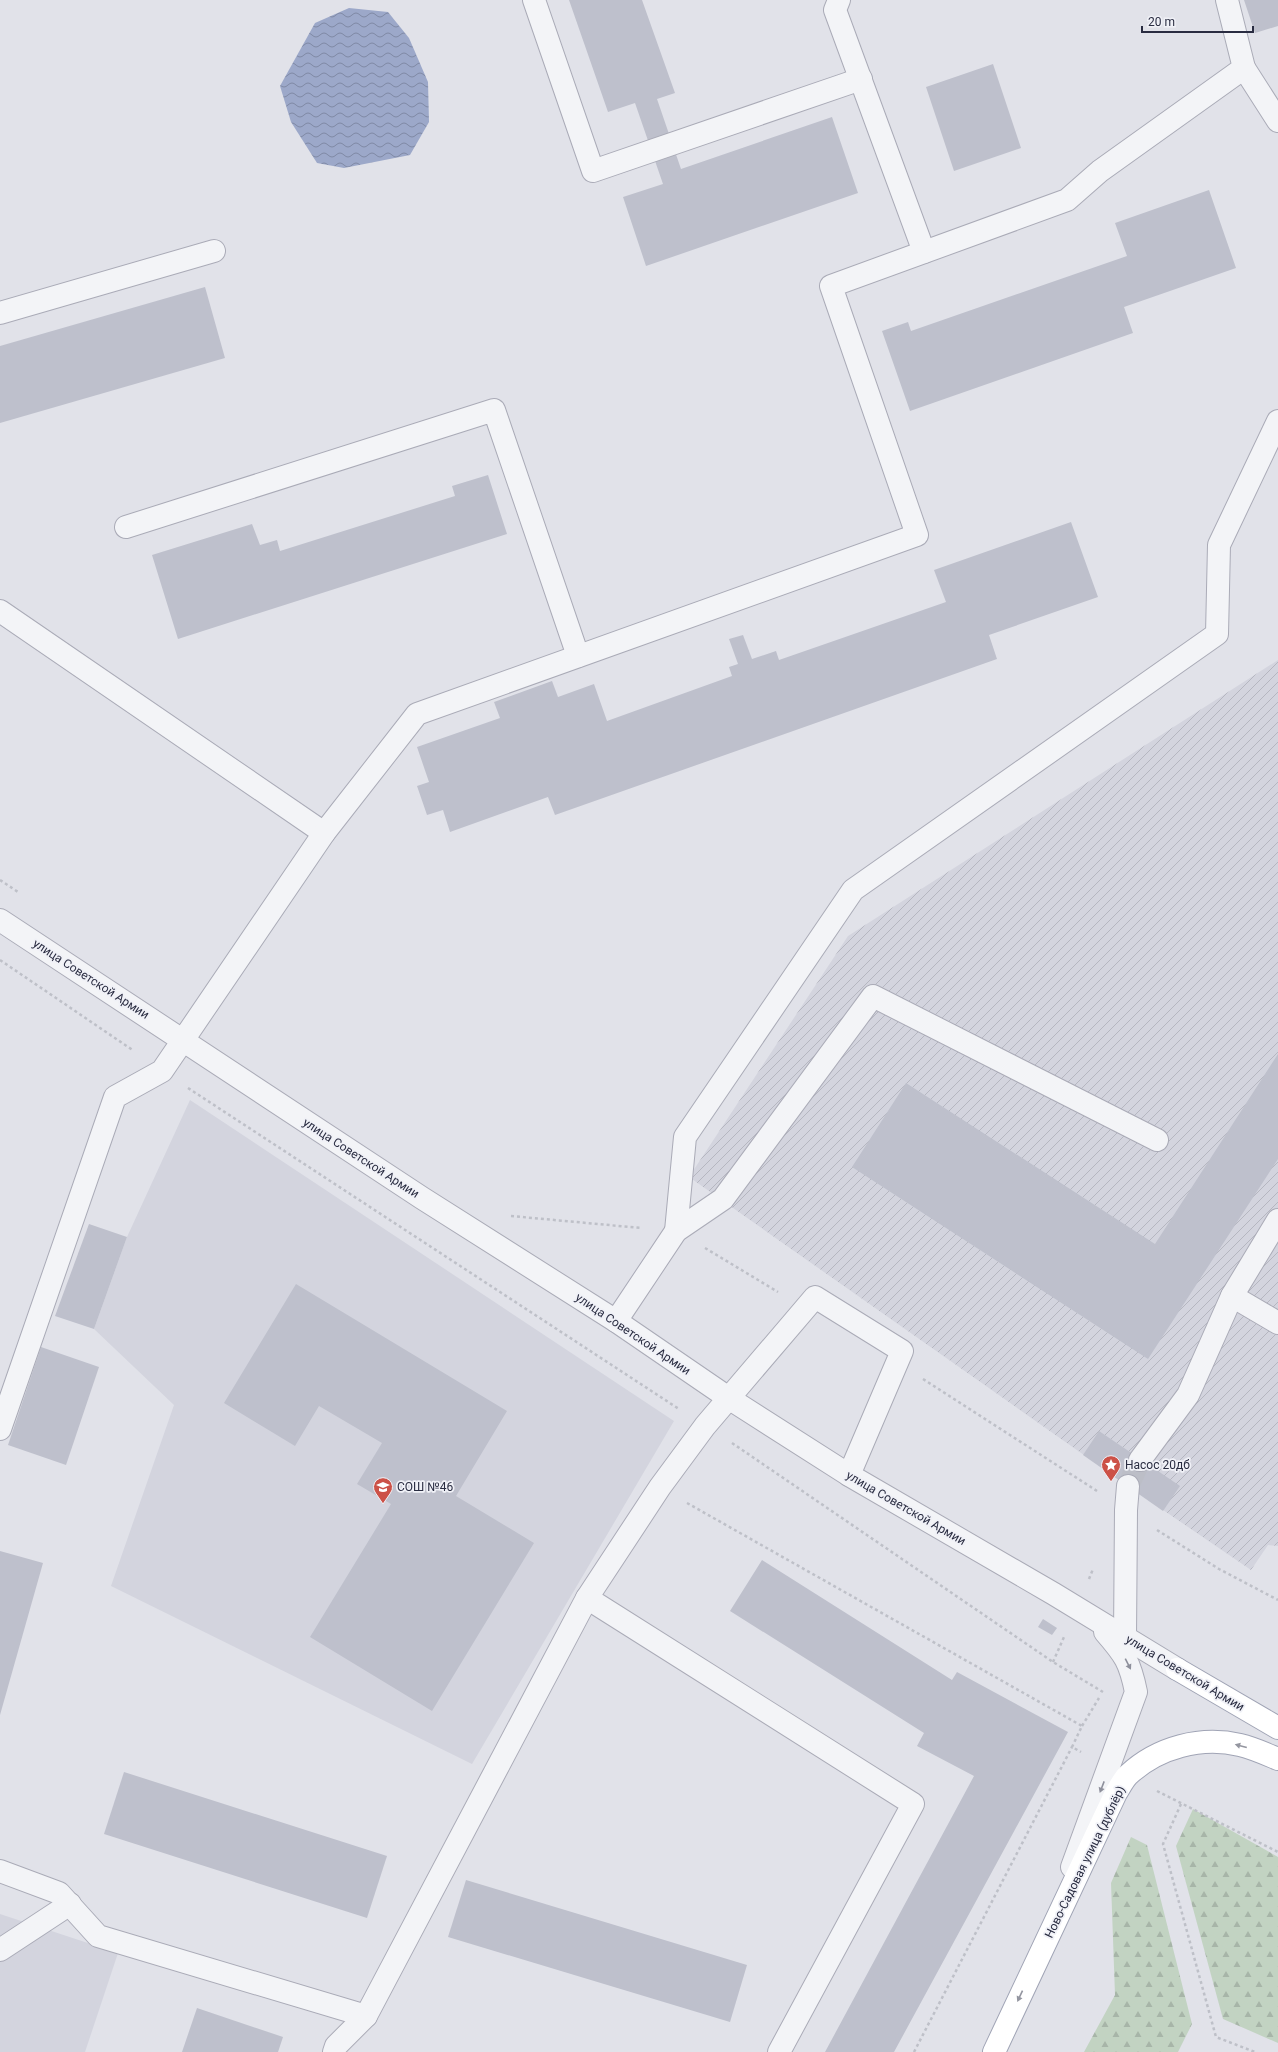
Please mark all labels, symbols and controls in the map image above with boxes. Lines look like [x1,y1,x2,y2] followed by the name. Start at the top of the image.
[1142,8,1253,34] scale bar
[1148,15,1175,29] text: 20 m
[30,936,152,1022] street label: улица Советской Армии
[300,1115,422,1201] street label: улица Советской Армии
[573,1290,693,1378] street label: улица Советской Армии
[1100,1454,1122,1482] place icon: Насос 20дб
[1125,1458,1190,1472] place label: Насос 20дб
[844,1468,968,1548] street label: улица Советской Армии
[372,1476,394,1504] school or university icon: СОШ №46
[397,1480,453,1494] place label: СОШ №46
[1123,1632,1247,1714] street label: улица Советской Армии
[1125,1658,1132,1670] one-way arrow
[1235,1743,1247,1749] one-way arrow
[1098,1781,1104,1793] one-way arrow
[1042,1784,1128,1940] street label: Ново-Садовая улица (дублёр)
[1017,1990,1023,2002] one-way arrow

